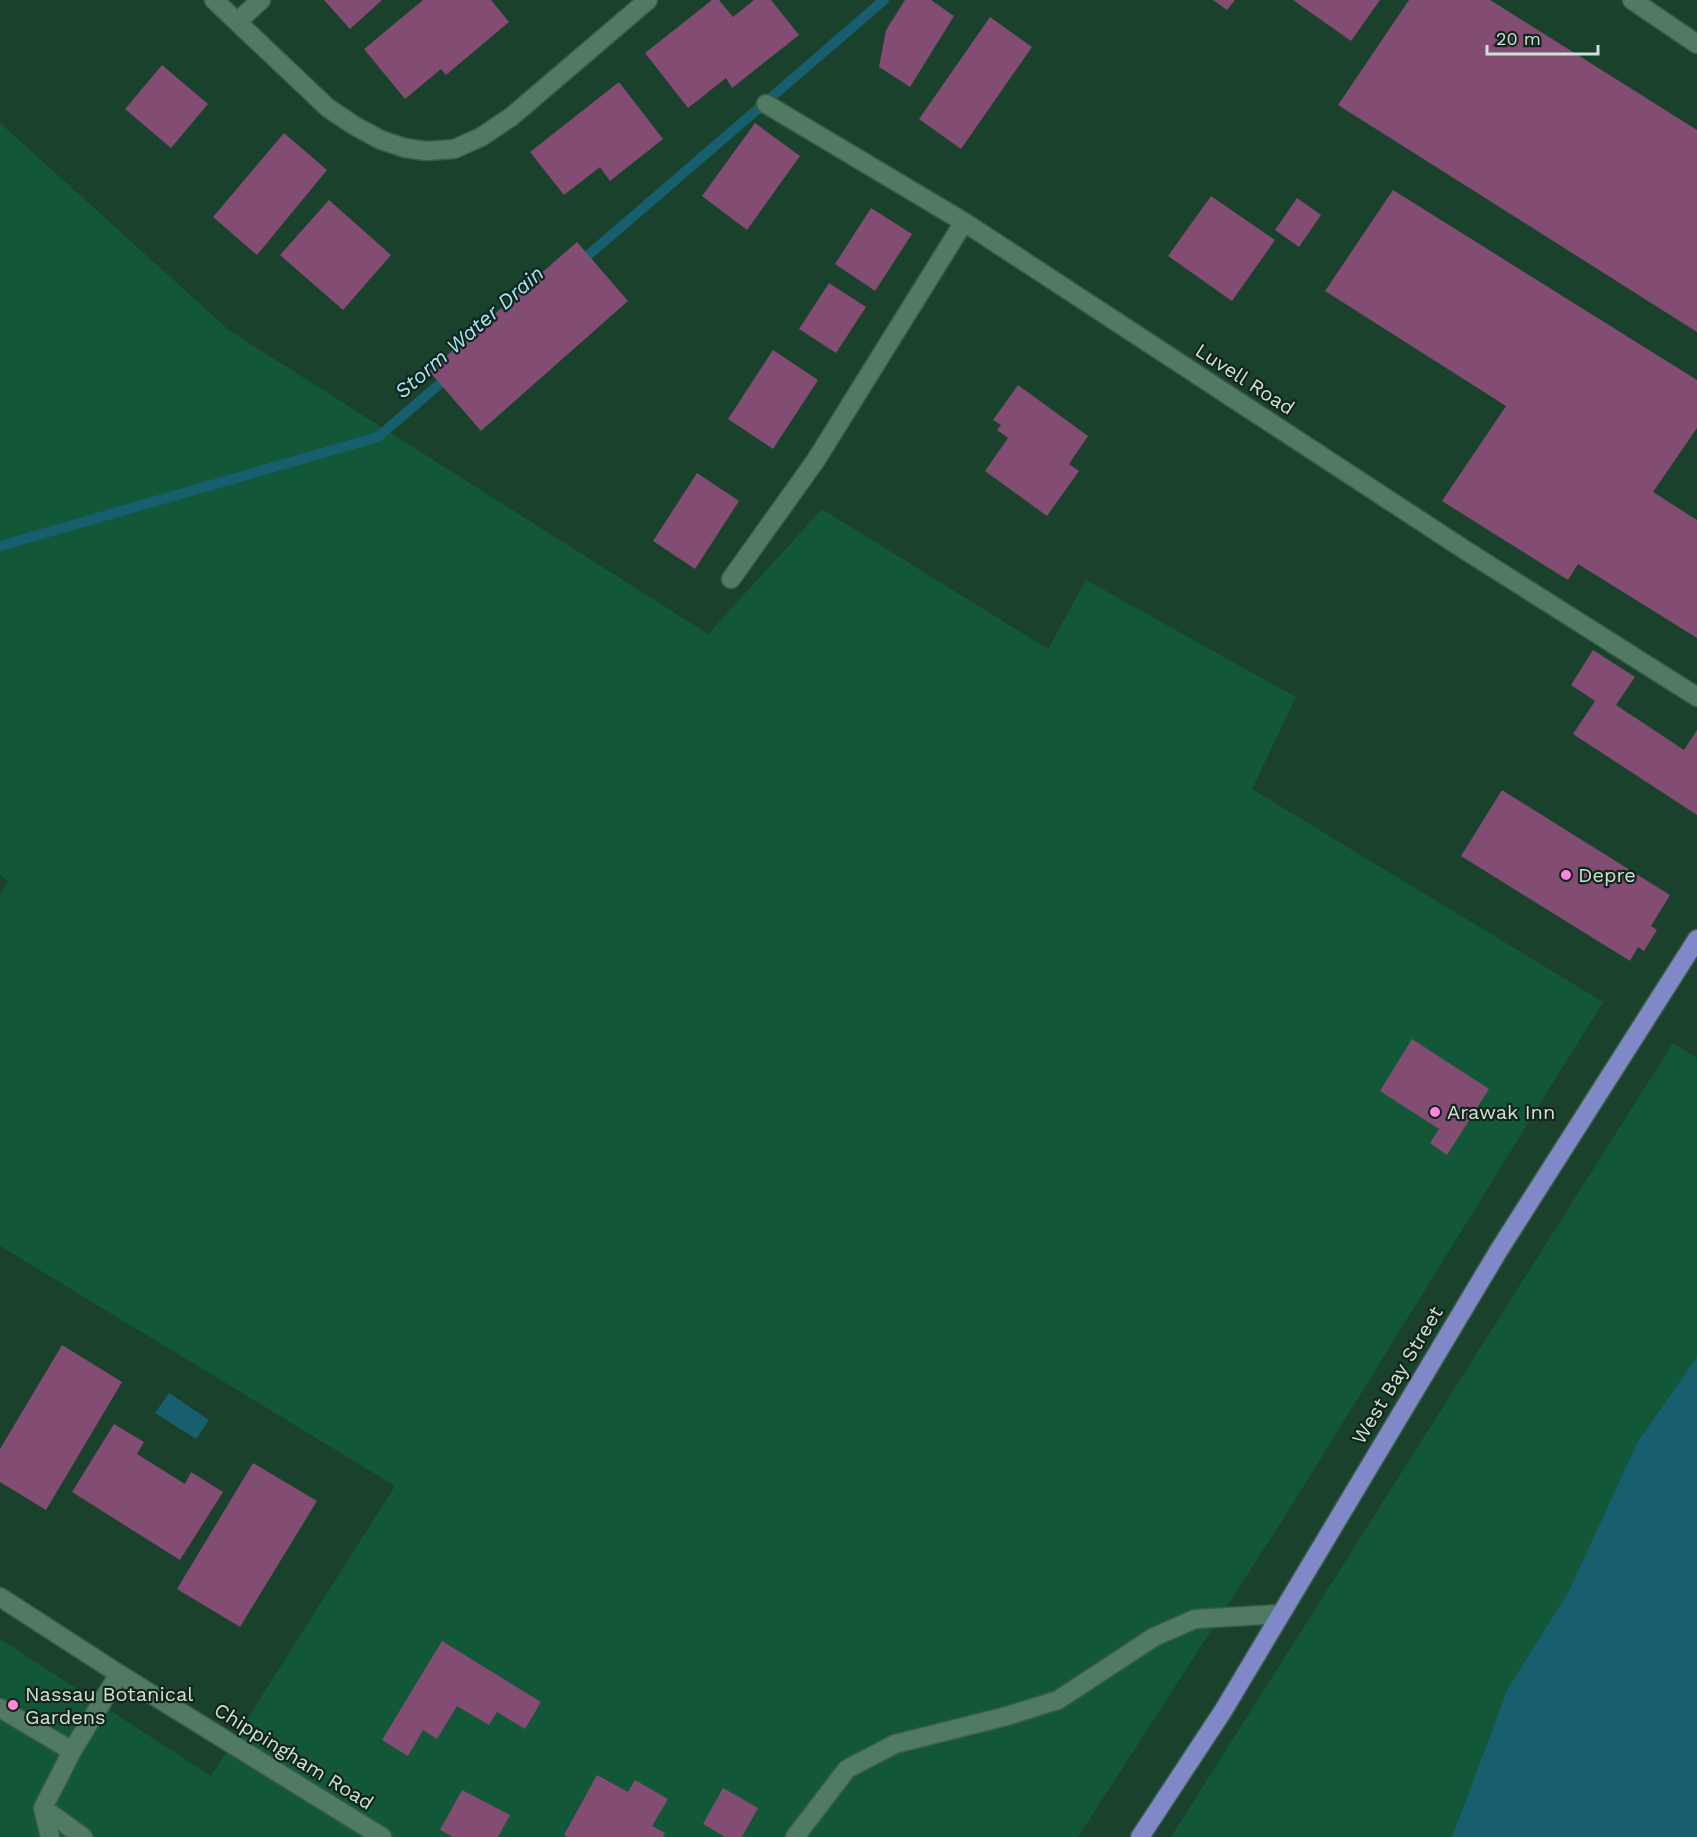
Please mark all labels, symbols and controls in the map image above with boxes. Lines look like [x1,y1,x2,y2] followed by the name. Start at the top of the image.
[1487,18,1598,56] scale bar
[1496,28,1541,49] text: 20 m
[389,260,549,404] water label: Storm Water Drain
[1191,338,1299,420] street label: Luvell Road
[1578,863,1636,887] place label: Depre
[1559,868,1573,882] marker: Depre
[1447,1100,1555,1124] place label: Arawak Inn
[1428,1105,1442,1119] marker: Arawak Inn
[1346,1301,1448,1448] street label: West Bay Street
[25,1682,193,1729] place label: Nassau Botanical Gardens
[210,1697,378,1815] street label: Chippingham Road
[6,1698,20,1712] marker: Nassau Botanical Gardens

